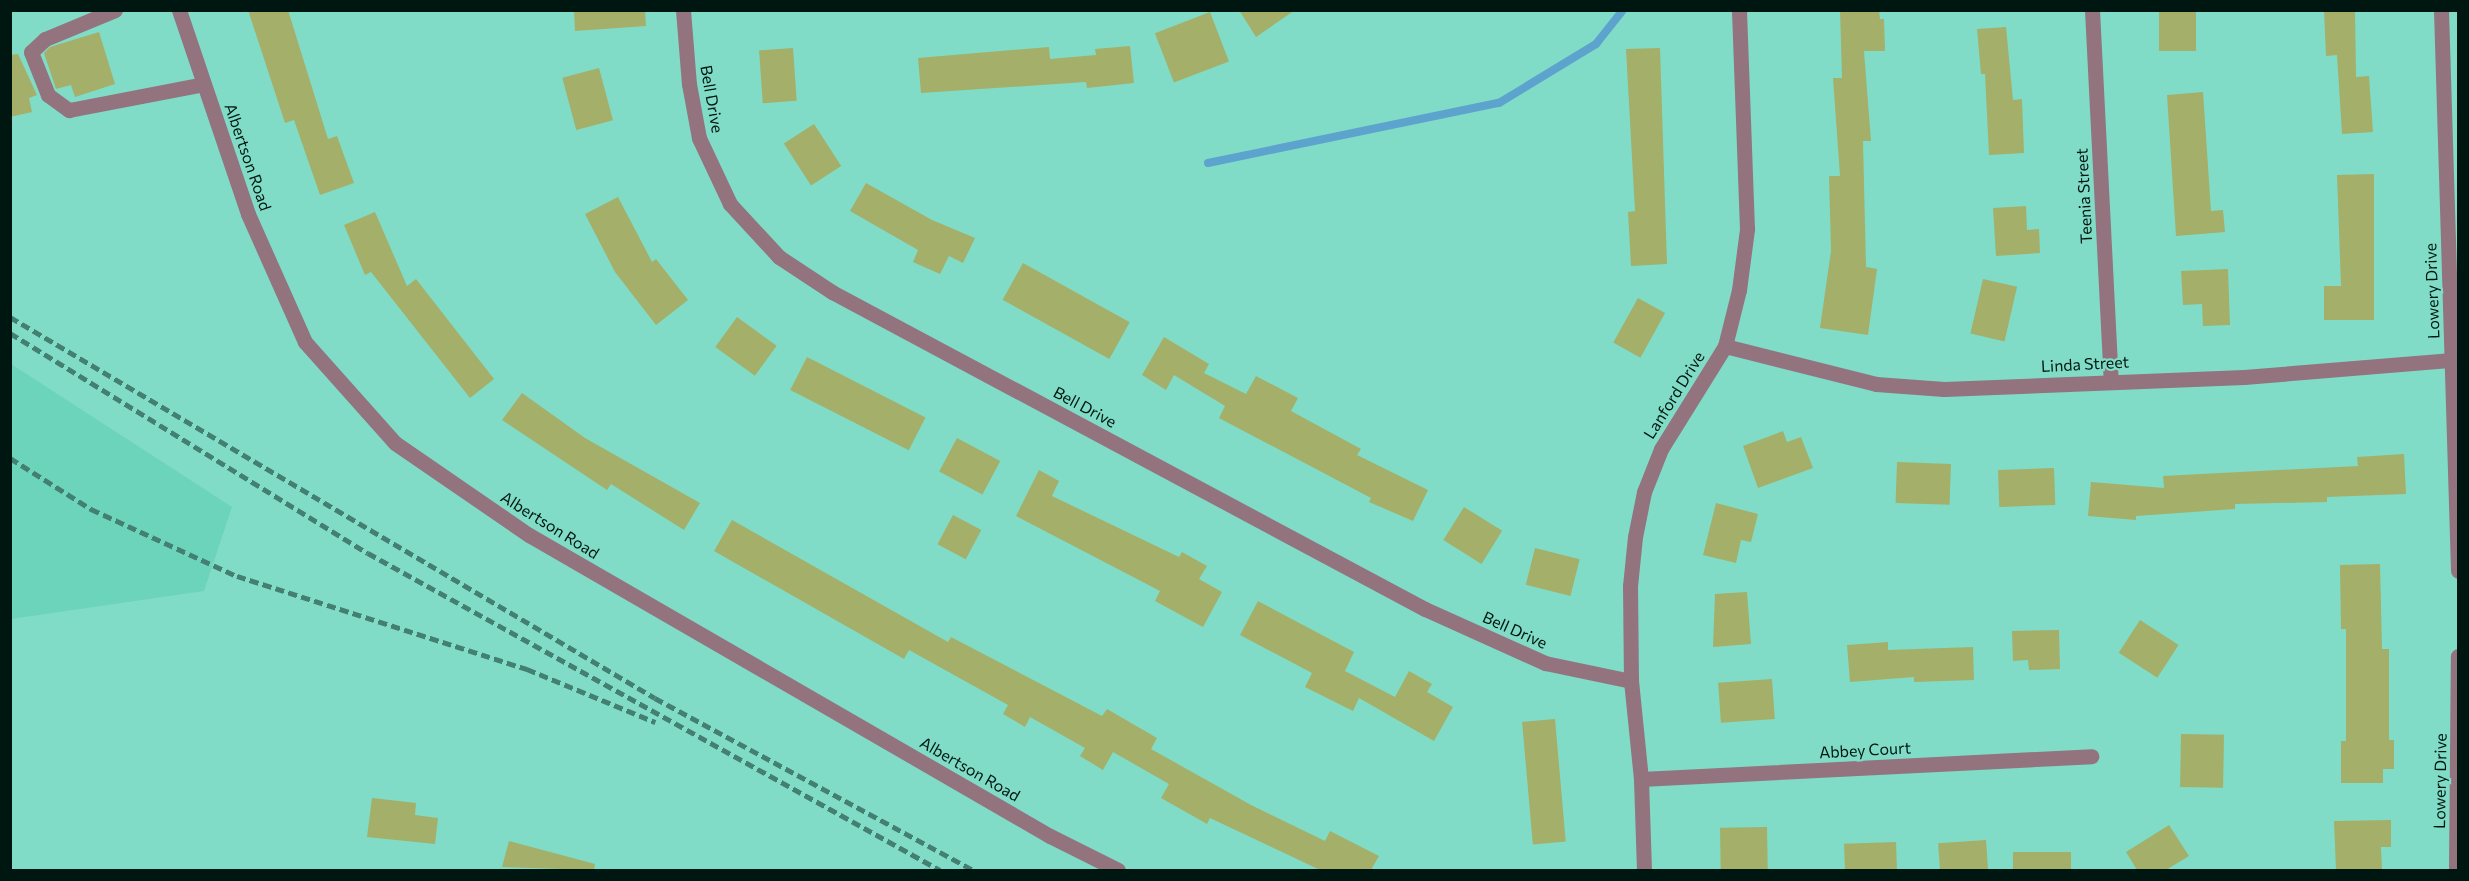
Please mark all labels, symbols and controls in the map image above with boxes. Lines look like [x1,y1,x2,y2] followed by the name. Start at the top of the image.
[697,64,727,134] street label: Bell Drive
[221,101,275,213] street label: Albertson Road
[2072,148,2096,244] street label: Teenia Street
[2421,243,2443,339] street label: Lowery Drive
[1640,348,1708,442] street label: Lanford Drive
[2040,352,2130,376] street label: Linda Street
[1050,382,1120,432] street label: Bell Drive
[497,487,603,563] street label: Albertson Road
[1480,607,1550,653] street label: Bell Drive
[917,733,1023,805] street label: Albertson Road
[2430,733,2450,829] street label: Lowery Drive
[1819,738,1911,762] street label: Abbey Court

